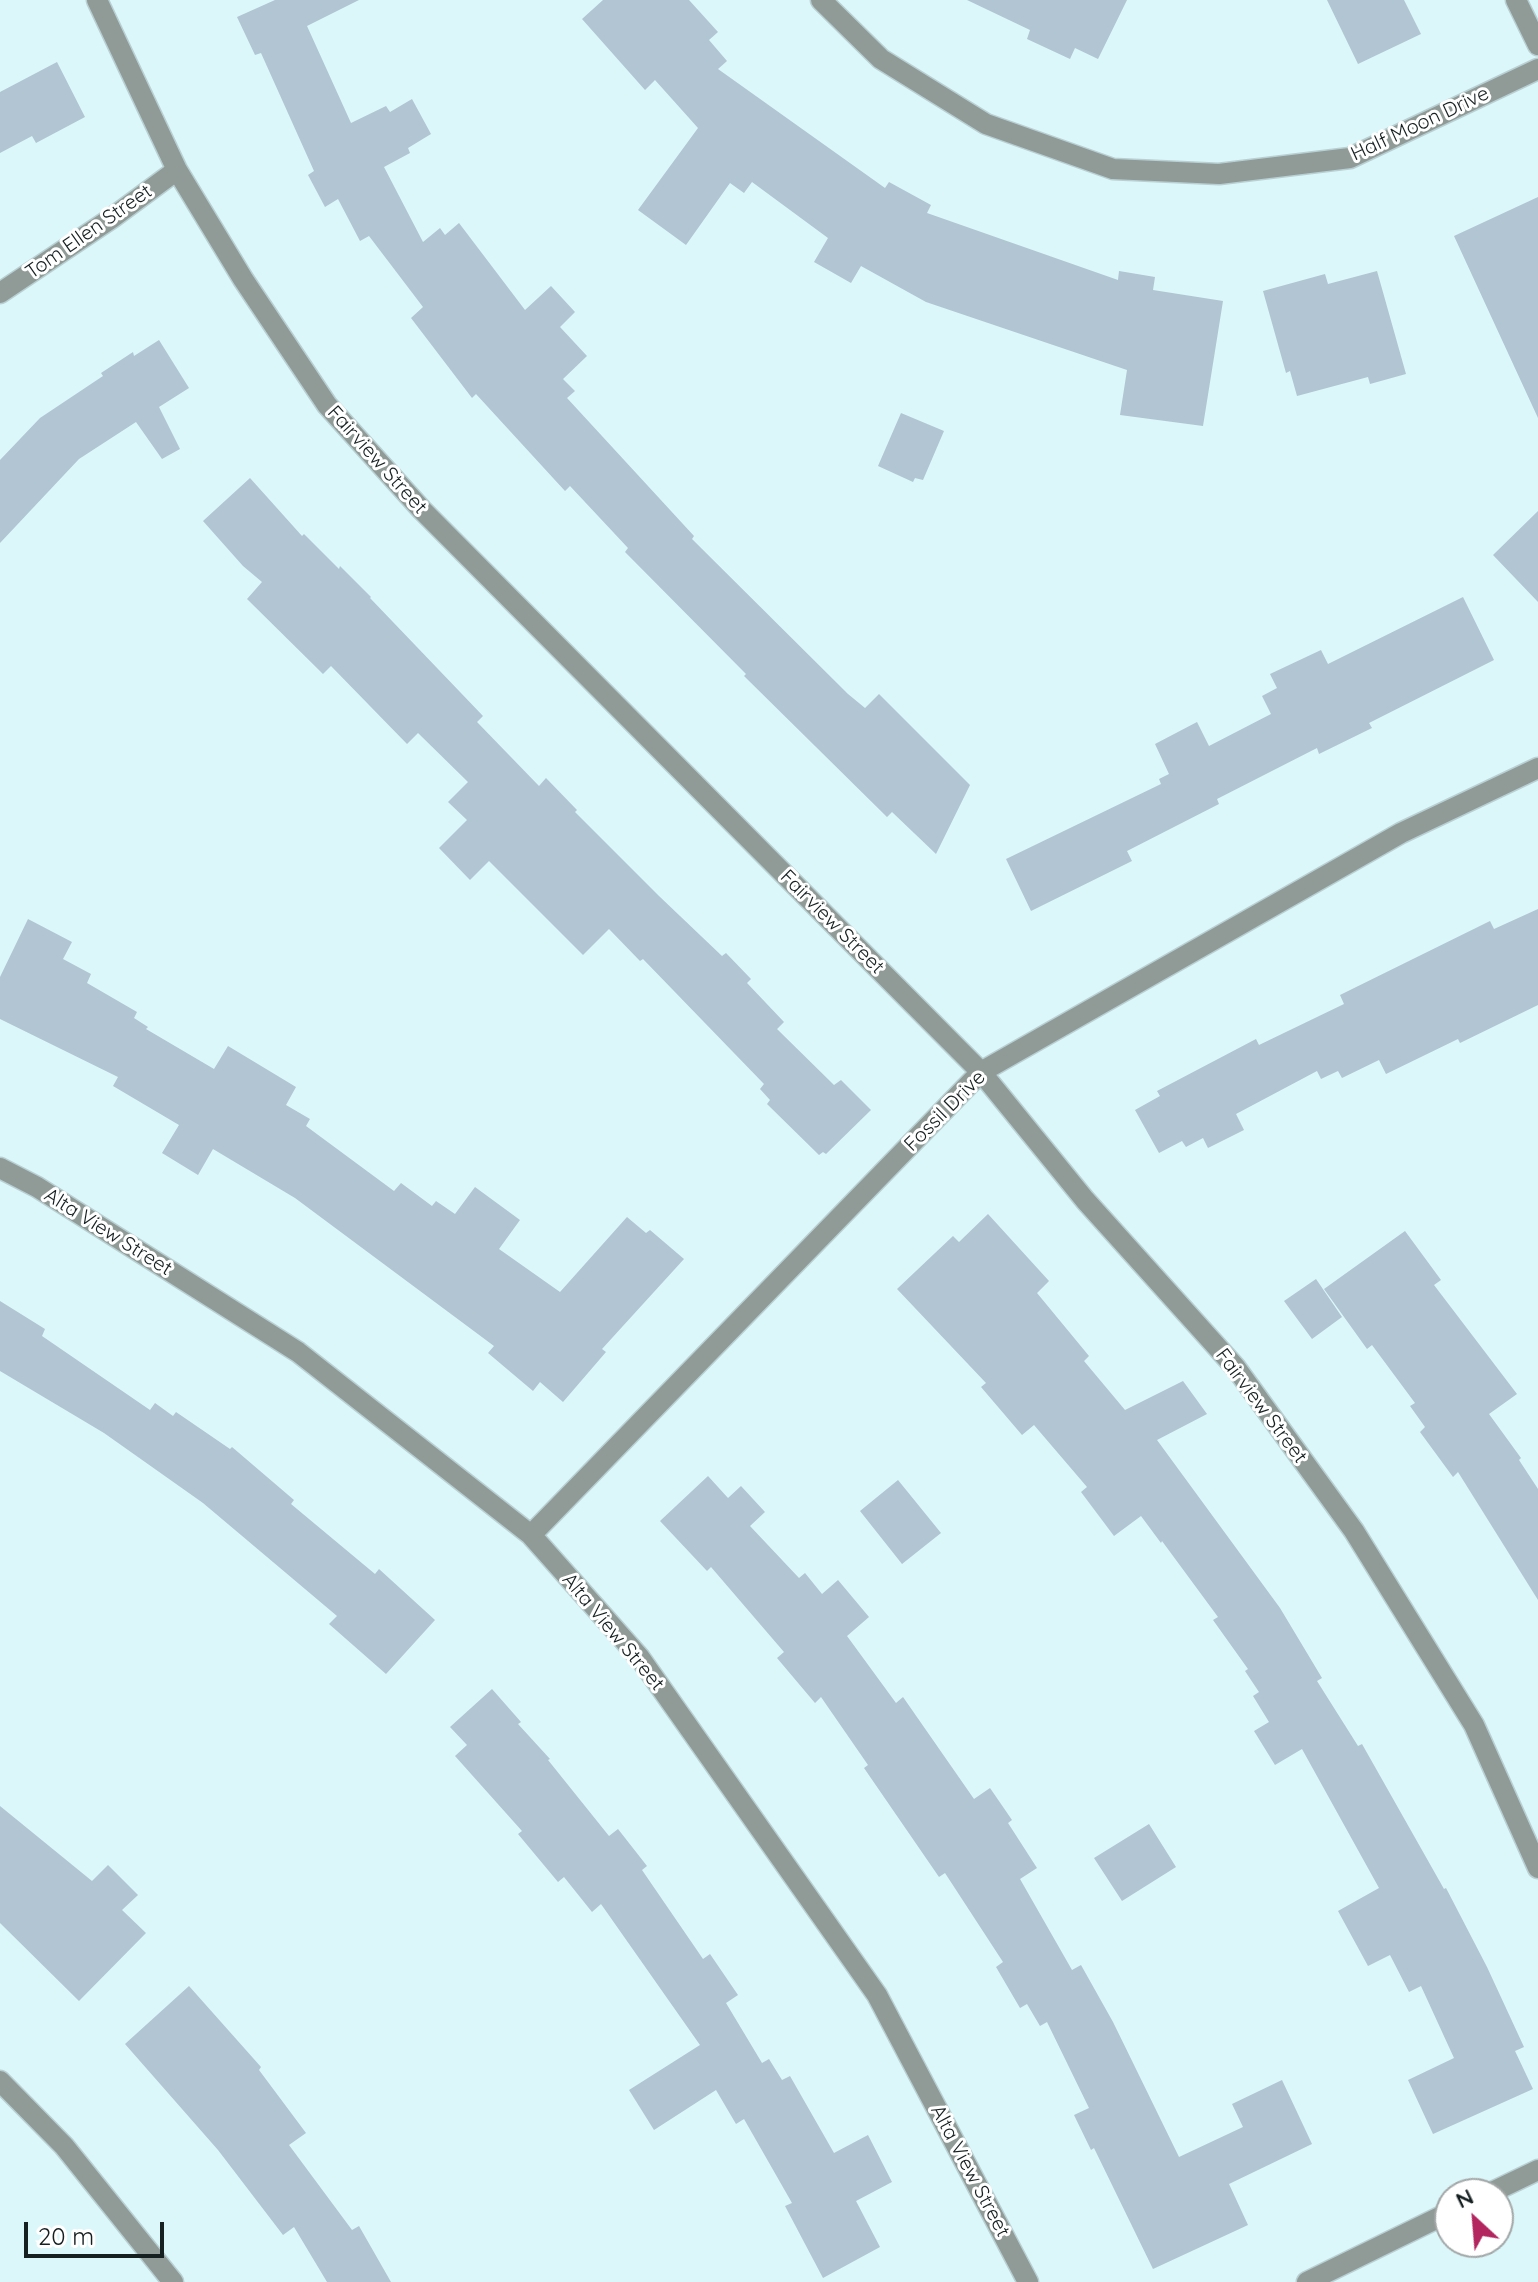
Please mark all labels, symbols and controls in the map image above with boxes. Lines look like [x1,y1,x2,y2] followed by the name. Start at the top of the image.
[1347,82,1493,166] street label: Half Moon Drive
[21,179,157,285] street label: Tom Ellen Street
[322,401,432,519] street label: Fairview Street
[775,865,889,979] street label: Fairview Street
[900,1066,990,1156] street label: Fossil Drive
[40,1183,176,1281] street label: Alta View Street
[1210,1344,1312,1468] street label: Fairview Street
[557,1568,669,1696] street label: Alta View Street
[925,2101,1015,2241] street label: Alta View Street
[1434,2178,1514,2258] north arrow
[1451,2182,1478,2214] text: N
[28,2206,168,2256] scale bar
[38,2221,94,2251] text: 20 m

